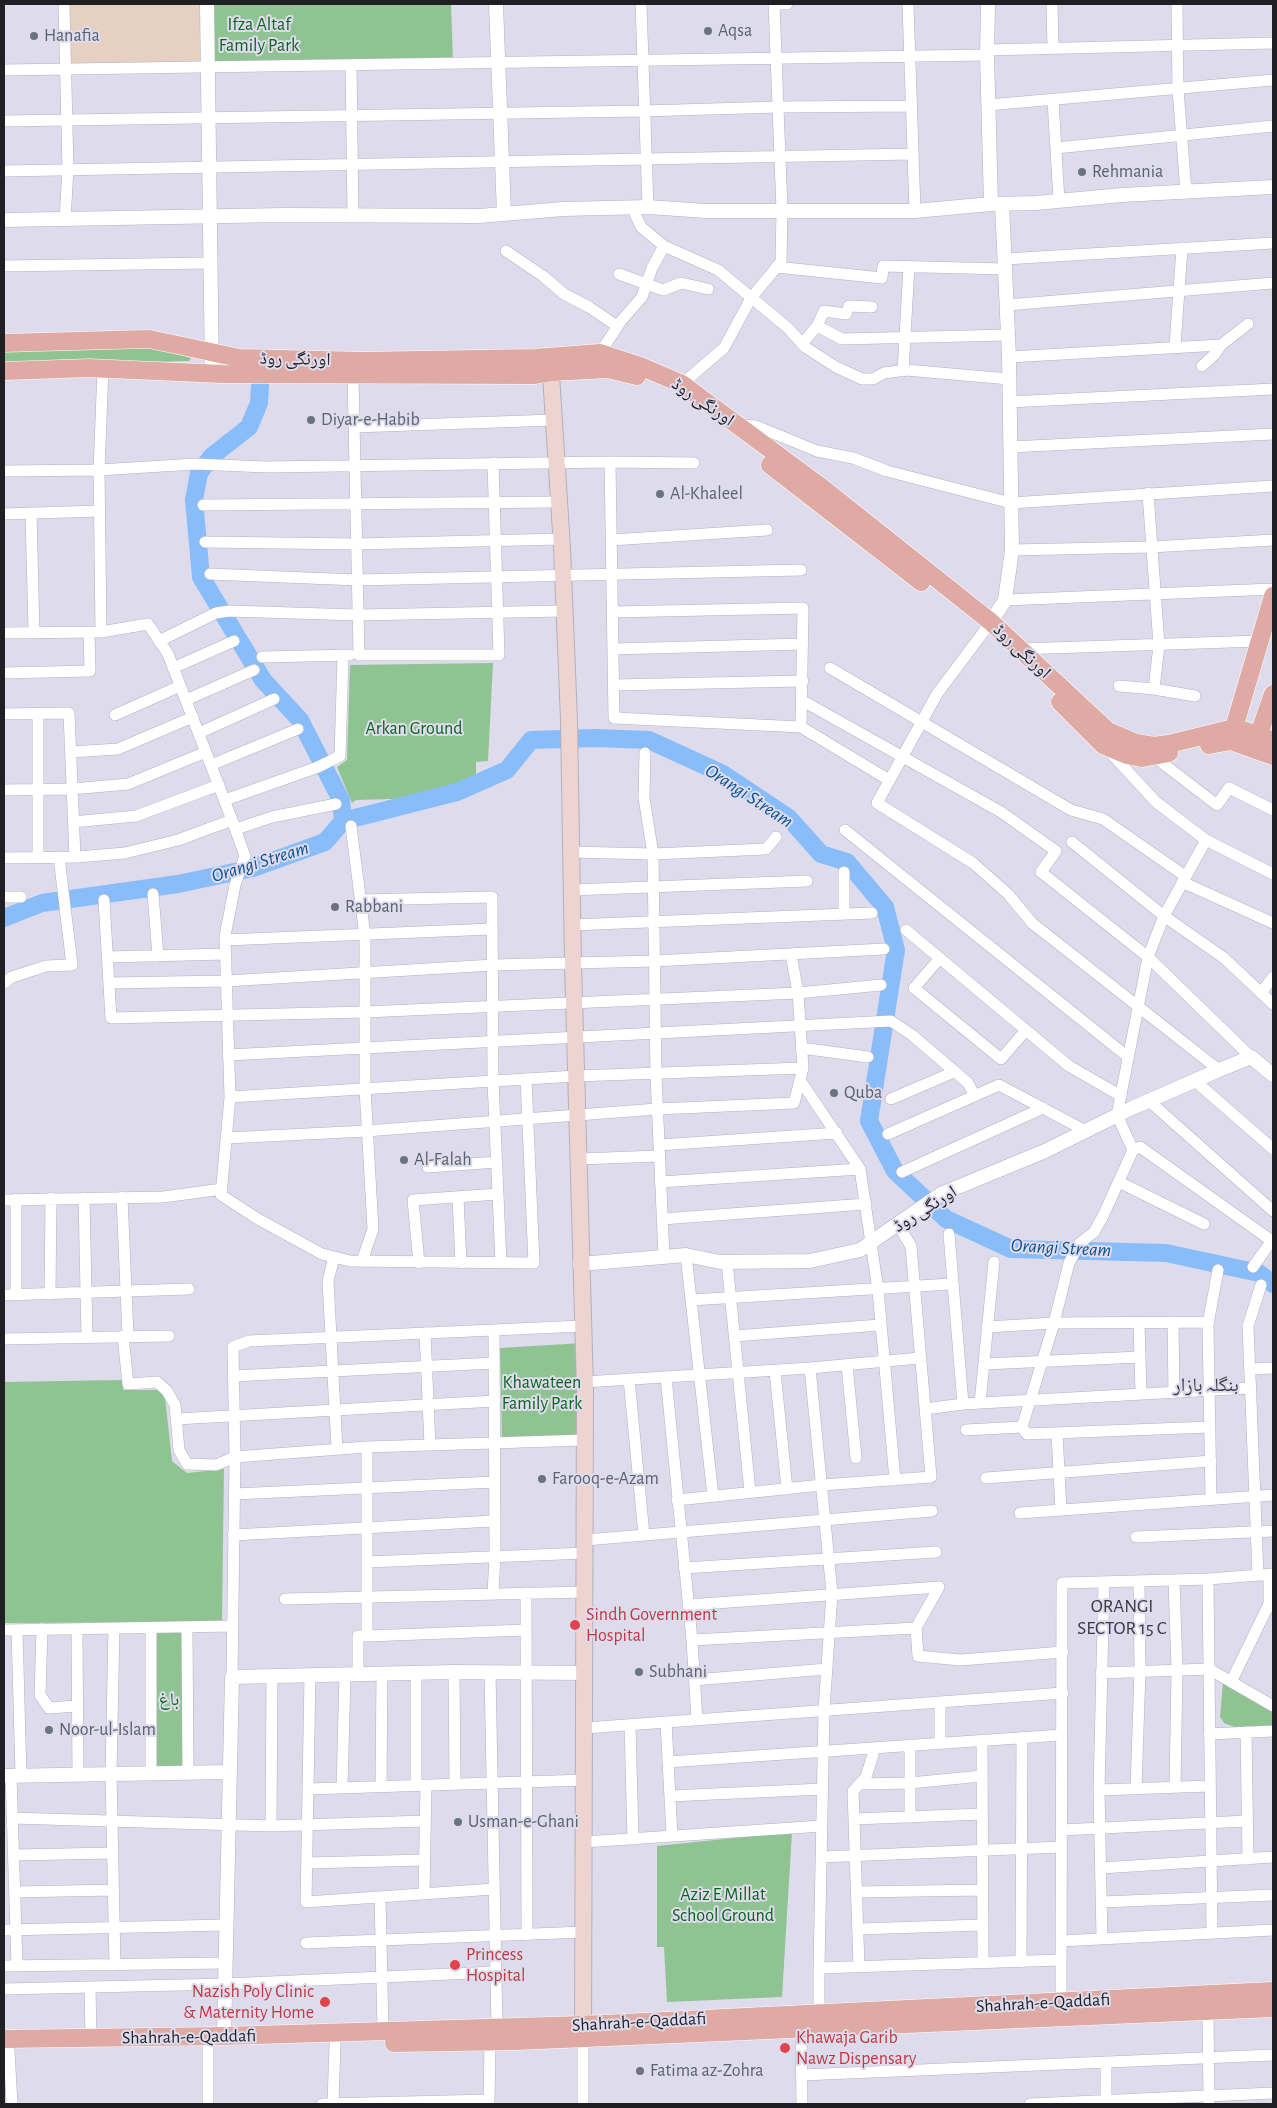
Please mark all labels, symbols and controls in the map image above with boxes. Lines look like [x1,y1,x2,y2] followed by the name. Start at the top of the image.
[219,14,299,56] park label: Ifza Altaf Family Park
[718,20,752,42] place label: Aqsa
[44,25,100,47] place label: Hanafia
[702,25,714,37] marker: Aqsa
[28,30,40,42] marker: Hanafia
[1092,161,1163,183] place label: Rehmania
[1076,166,1088,178] marker: Rehmania
[259,348,331,370] street label: اورنگی روڈ
[668,373,738,431] street label: اورنگی روڈ
[321,409,420,431] place label: Diyar-e-Habib
[305,414,317,426] marker: Diyar-e-Habib
[670,483,743,505] place label: Al-Khaleel
[654,488,666,500] marker: Al-Khaleel
[989,619,1055,683] street label: اورنگی روڈ
[366,718,462,740] park label: Arkan Ground
[701,759,797,833] water label: Orangi Stream
[209,836,311,888] water label: Orangi Stream
[345,896,403,918] place label: Rabbani
[329,901,341,913] marker: Rabbani
[844,1082,882,1104] place label: Quba
[828,1087,840,1099] marker: Quba
[414,1149,472,1171] place label: Al-Falah
[398,1154,410,1166] marker: Al-Falah
[889,1181,961,1237] street label: اورنگی روڈ
[1010,1234,1112,1262] water label: Orangi Stream
[502,1372,582,1415] park label: Khawateen Family Park
[1173,1374,1239,1396] district label: بنگلہ بازار
[552,1468,659,1490] place label: Farooq-e-Azam
[536,1473,548,1485] marker: Farooq-e-Azam
[1070,1595,1174,1639] district label: ORANGI SECTOR 15 C
[586,1604,717,1646] place label: Sindh Government Hospital
[568,1618,582,1632] marker: Sindh Government Hospital
[649,1661,707,1683] place label: Subhani
[633,1666,645,1678] marker: Subhani
[159,1689,179,1711] park label: باغ
[59,1719,156,1741] place label: Noor-ul-Islam
[43,1724,55,1736] marker: Noor-ul-Islam
[468,1811,579,1833] place label: Usman-e-Ghani
[452,1816,464,1828] marker: Usman-e-Ghani
[672,1884,774,1926] park label: Aziz E Millat School Ground
[466,1944,525,1986] place label: Princess Hospital
[448,1958,462,1972] marker: Princess Hospital
[183,1981,314,2024] place label: Nazish Poly Clinic & Maternity Home
[975,1989,1111,2017] street label: Shahrah-e-Qaddafi
[318,1995,332,2009] marker: Nazish Poly Clinic & Maternity Home
[571,2008,707,2036] street label: Shahrah-e-Qaddafi
[122,2025,256,2049] street label: Shahrah-e-Qaddafi
[796,2027,916,2070] place label: Khawaja Garib Nawz Dispensary
[778,2041,792,2055] marker: Khawaja Garib Nawz Dispensary
[650,2060,764,2082] place label: Fatima az-Zohra
[634,2065,646,2077] marker: Fatima az-Zohra

